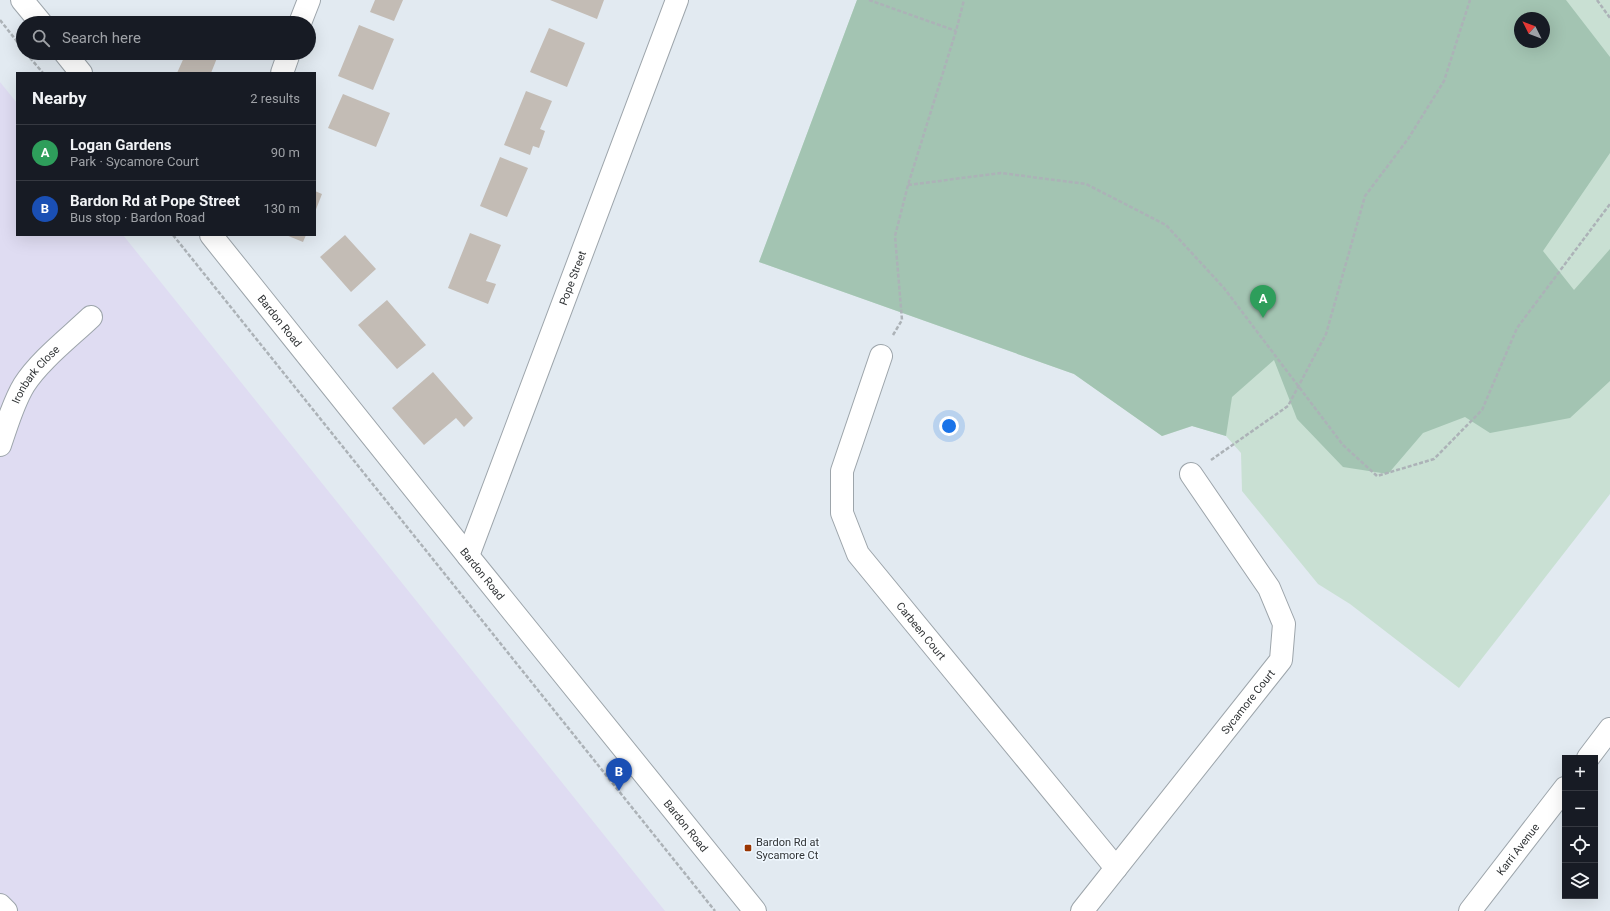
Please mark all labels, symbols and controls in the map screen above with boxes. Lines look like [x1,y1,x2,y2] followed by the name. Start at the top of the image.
[1514,12,1550,48] north arrow
[16,16,316,60] search box
[30,27,52,49] icon: search
[62,29,141,47] text: Search here
[32,88,87,108] text: Nearby
[250,91,300,106] text: 2 results
[70,136,172,154] text: Logan Gardens
[41,145,49,160] text: A
[271,145,300,160] text: 90 m
[70,154,199,169] text: Park · Sycamore Court
[70,192,240,210] text: Bardon Rd at Pope Street
[41,201,49,216] text: B
[263,201,300,216] text: 130 m
[70,210,205,225] text: Bus stop · Bardon Road
[556,249,589,307] street label: Pope Street
[1250,285,1276,318] pin: A
[255,292,305,350] street label: Bardon Road
[9,342,62,406] street label: Ironbark Close
[939,416,959,436] your location
[457,545,507,602] street label: Bardon Road
[894,599,949,663] street label: Carbeen Court
[1218,667,1278,737] street label: Sycamore Court
[1562,755,1598,899] map controls
[1562,755,1598,791] button: +
[606,758,632,791] pin: B
[1562,791,1598,827] button: −
[661,797,711,854] street label: Bardon Road
[1494,821,1542,878] street label: Karri Avenue
[1562,827,1598,863] button: locate
[756,836,819,862] place label: Bardon Rd at Sycamore Ct
[743,843,753,853] marker: Bardon Rd at Sycamore Ct
[1562,863,1598,899] button: layers

